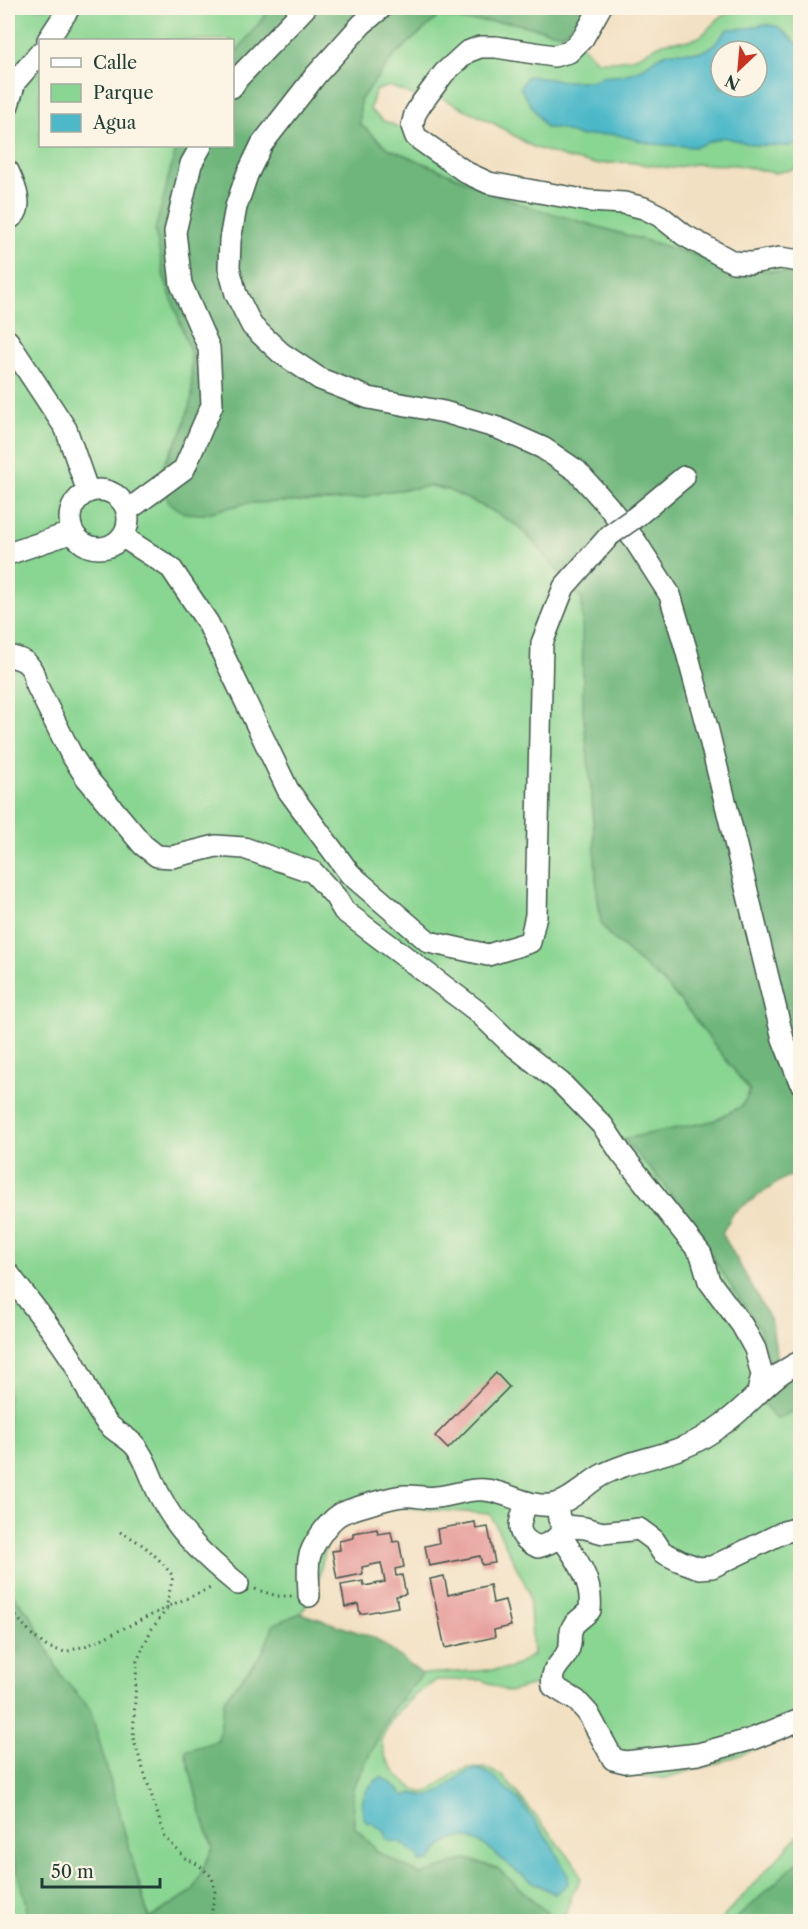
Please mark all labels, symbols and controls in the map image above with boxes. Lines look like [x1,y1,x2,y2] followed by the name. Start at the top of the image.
[39,39,234,147] legend
[709,39,769,99] north arrow
[93,52,137,74] text: Calle
[722,70,743,95] text: N
[93,82,154,104] text: Parque
[92,112,137,134] text: Agua
[42,1851,160,1889] scale bar
[51,1861,94,1883] text: 50 m

